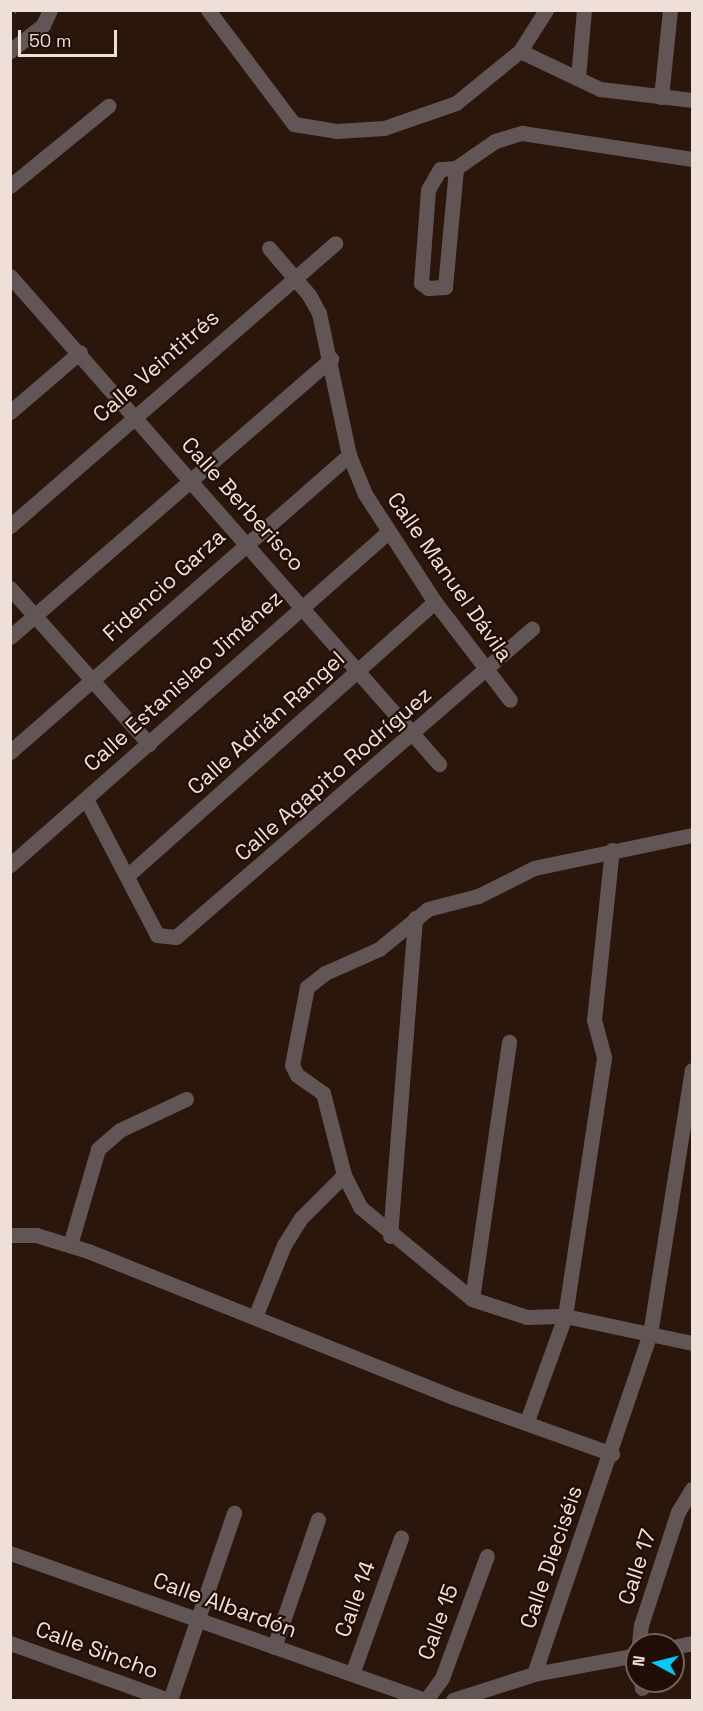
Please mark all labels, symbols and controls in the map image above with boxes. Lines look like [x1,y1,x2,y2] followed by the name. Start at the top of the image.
[21,18,120,56] scale bar
[29,29,71,52] text: 50 m
[87,304,225,428] street label: Calle Veintitrés
[176,432,310,576] street label: Calle Berberisco
[382,487,518,667] street label: Calle Manuel Dávila
[97,523,231,647] street label: Fidencio Garza
[78,585,288,777] street label: Calle Estanislao Jiménez
[182,646,350,800] street label: Calle Adrián Rangel
[229,681,437,867] street label: Calle Agapito Rodríguez
[514,1482,588,1632] street label: Calle Dieciséis
[612,1526,662,1608] street label: Calle 17
[329,1557,381,1641] street label: Calle 14
[149,1567,301,1643] street label: Calle Albardón
[412,1581,464,1663] street label: Calle 15
[32,1616,162,1684] street label: Calle Sincho
[625,1633,685,1693] north arrow
[628,1654,650,1668] text: N

